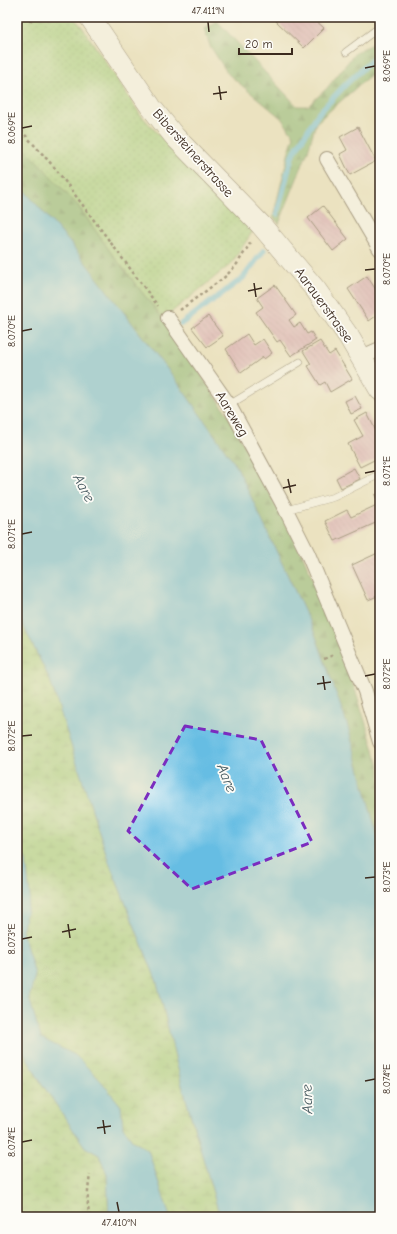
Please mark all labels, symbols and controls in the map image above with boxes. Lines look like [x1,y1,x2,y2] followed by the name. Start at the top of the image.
[192,5,224,17] text: 47.411°N
[239,30,292,56] scale bar
[245,37,273,51] text: 20 m
[381,50,393,82] text: 8.069°E
[149,105,237,201] street label: Bibersteinerstrasse
[6,112,18,144] text: 8.069°E
[381,253,393,285] text: 8.070°E
[291,264,357,346] street label: Aarauerstrasse
[6,315,18,347] text: 8.070°E
[212,388,252,440] street label: Aareweg
[381,456,393,486] text: 8.071°E
[69,470,99,506] water label: Aare
[6,519,18,549] text: 8.071°E
[381,658,393,690] text: 8.072°E
[6,720,18,752] text: 8.072°E
[213,760,241,795] water label: Aare
[381,861,393,893] text: 8.073°E
[6,923,18,955] text: 8.073°E
[381,1064,393,1094] text: 8.074°E
[298,1084,316,1115] water label: Aare
[6,1127,18,1157] text: 8.074°E
[101,1217,137,1229] text: 47.410°N

